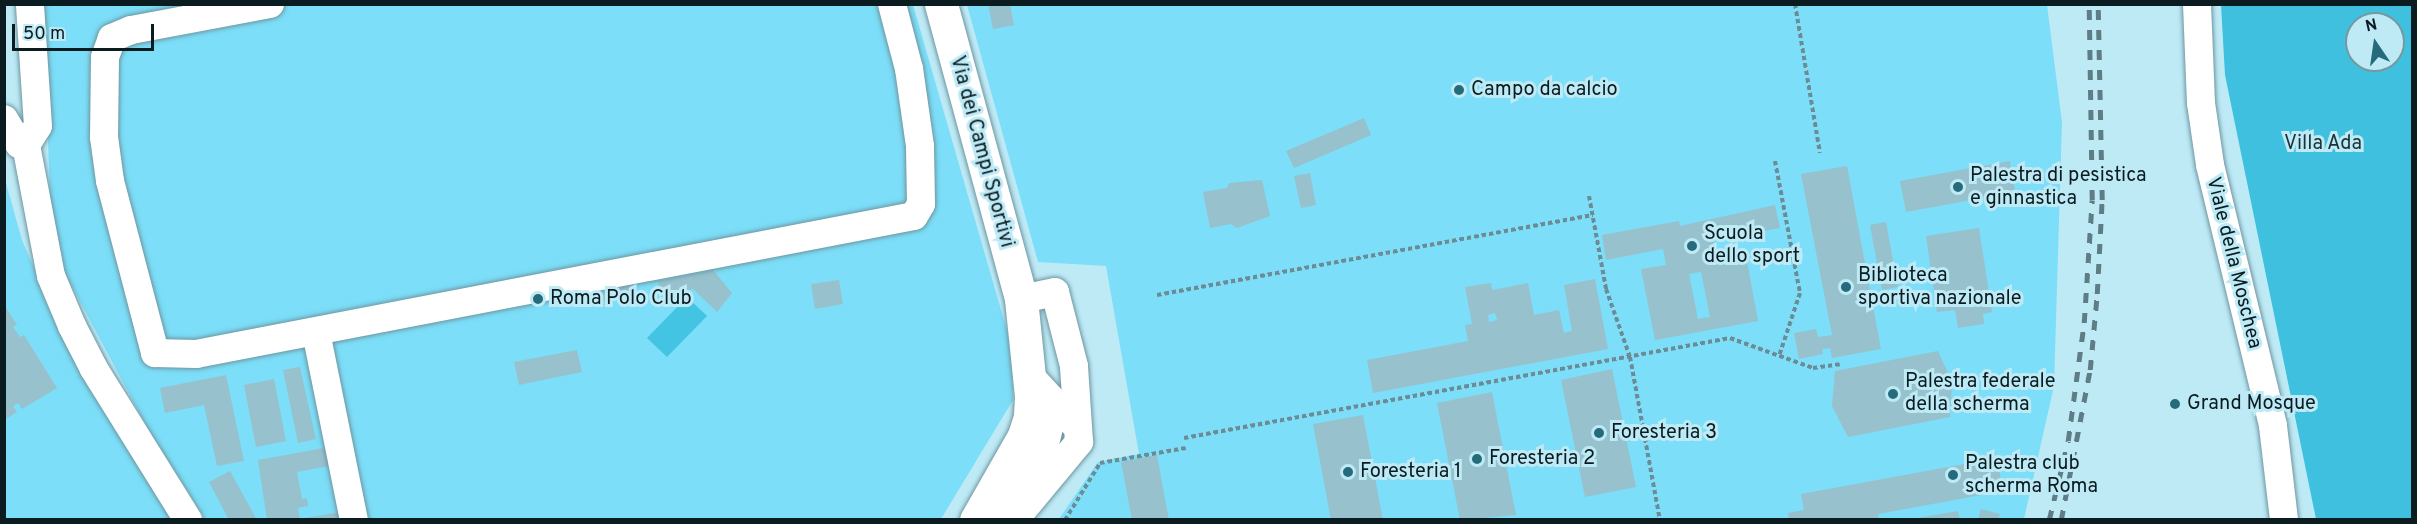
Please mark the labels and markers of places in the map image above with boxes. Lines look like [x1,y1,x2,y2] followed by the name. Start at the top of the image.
[1471,78,1618,102] place label: Campo da calcio
[1452,83,1466,97] marker: Campo da calcio
[1970,164,2146,211] place label: Palestra di pesistica e ginnastica
[1951,180,1965,194] marker: Palestra di pesistica e ginnastica
[1704,222,1800,269] place label: Scuola dello sport
[1685,239,1699,253] marker: Scuola dello sport
[1858,264,2021,311] place label: Biblioteca sportiva nazionale
[1839,280,1853,294] marker: Biblioteca sportiva nazionale
[550,287,692,311] place label: Roma Polo Club
[531,292,545,306] marker: Roma Polo Club
[1905,371,2055,418] place label: Palestra federale della scherma
[1886,387,1900,401] marker: Palestra federale della scherma
[2187,392,2316,416] place label: Grand Mosque
[2168,397,2182,411] marker: Grand Mosque
[1611,421,1717,445] place label: Foresteria 3
[1592,426,1606,440] marker: Foresteria 3
[1489,447,1595,471] place label: Foresteria 2
[1470,452,1484,466] marker: Foresteria 2
[1965,452,2098,499] place label: Palestra club scherma Roma
[1360,460,1461,484] place label: Foresteria 1
[1341,465,1355,479] marker: Foresteria 1
[1946,468,1960,482] marker: Palestra club scherma Roma

